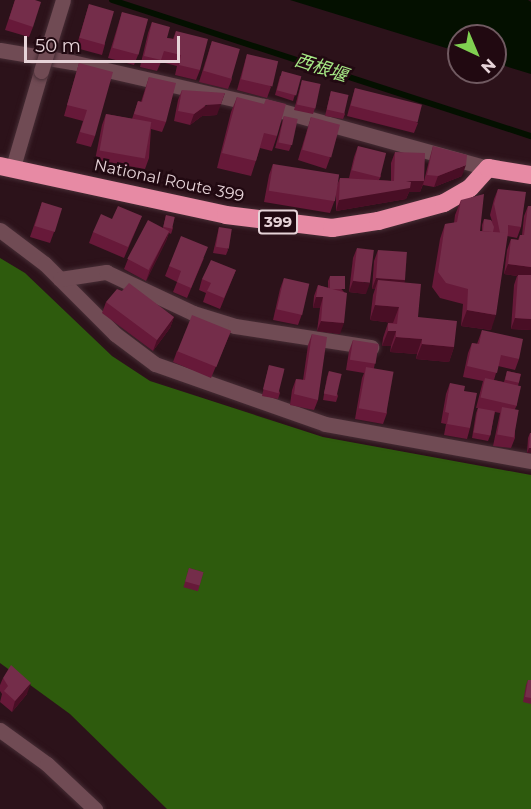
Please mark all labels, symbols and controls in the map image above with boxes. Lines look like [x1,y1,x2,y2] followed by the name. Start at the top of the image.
[27,24,183,62] scale bar
[447,24,507,84] north arrow
[35,35,81,57] text: 50 m
[292,49,350,87] water label: 西根堰
[477,55,500,77] text: N
[92,156,246,206] street label: National Route 399
[257,210,299,234] road number: 399

